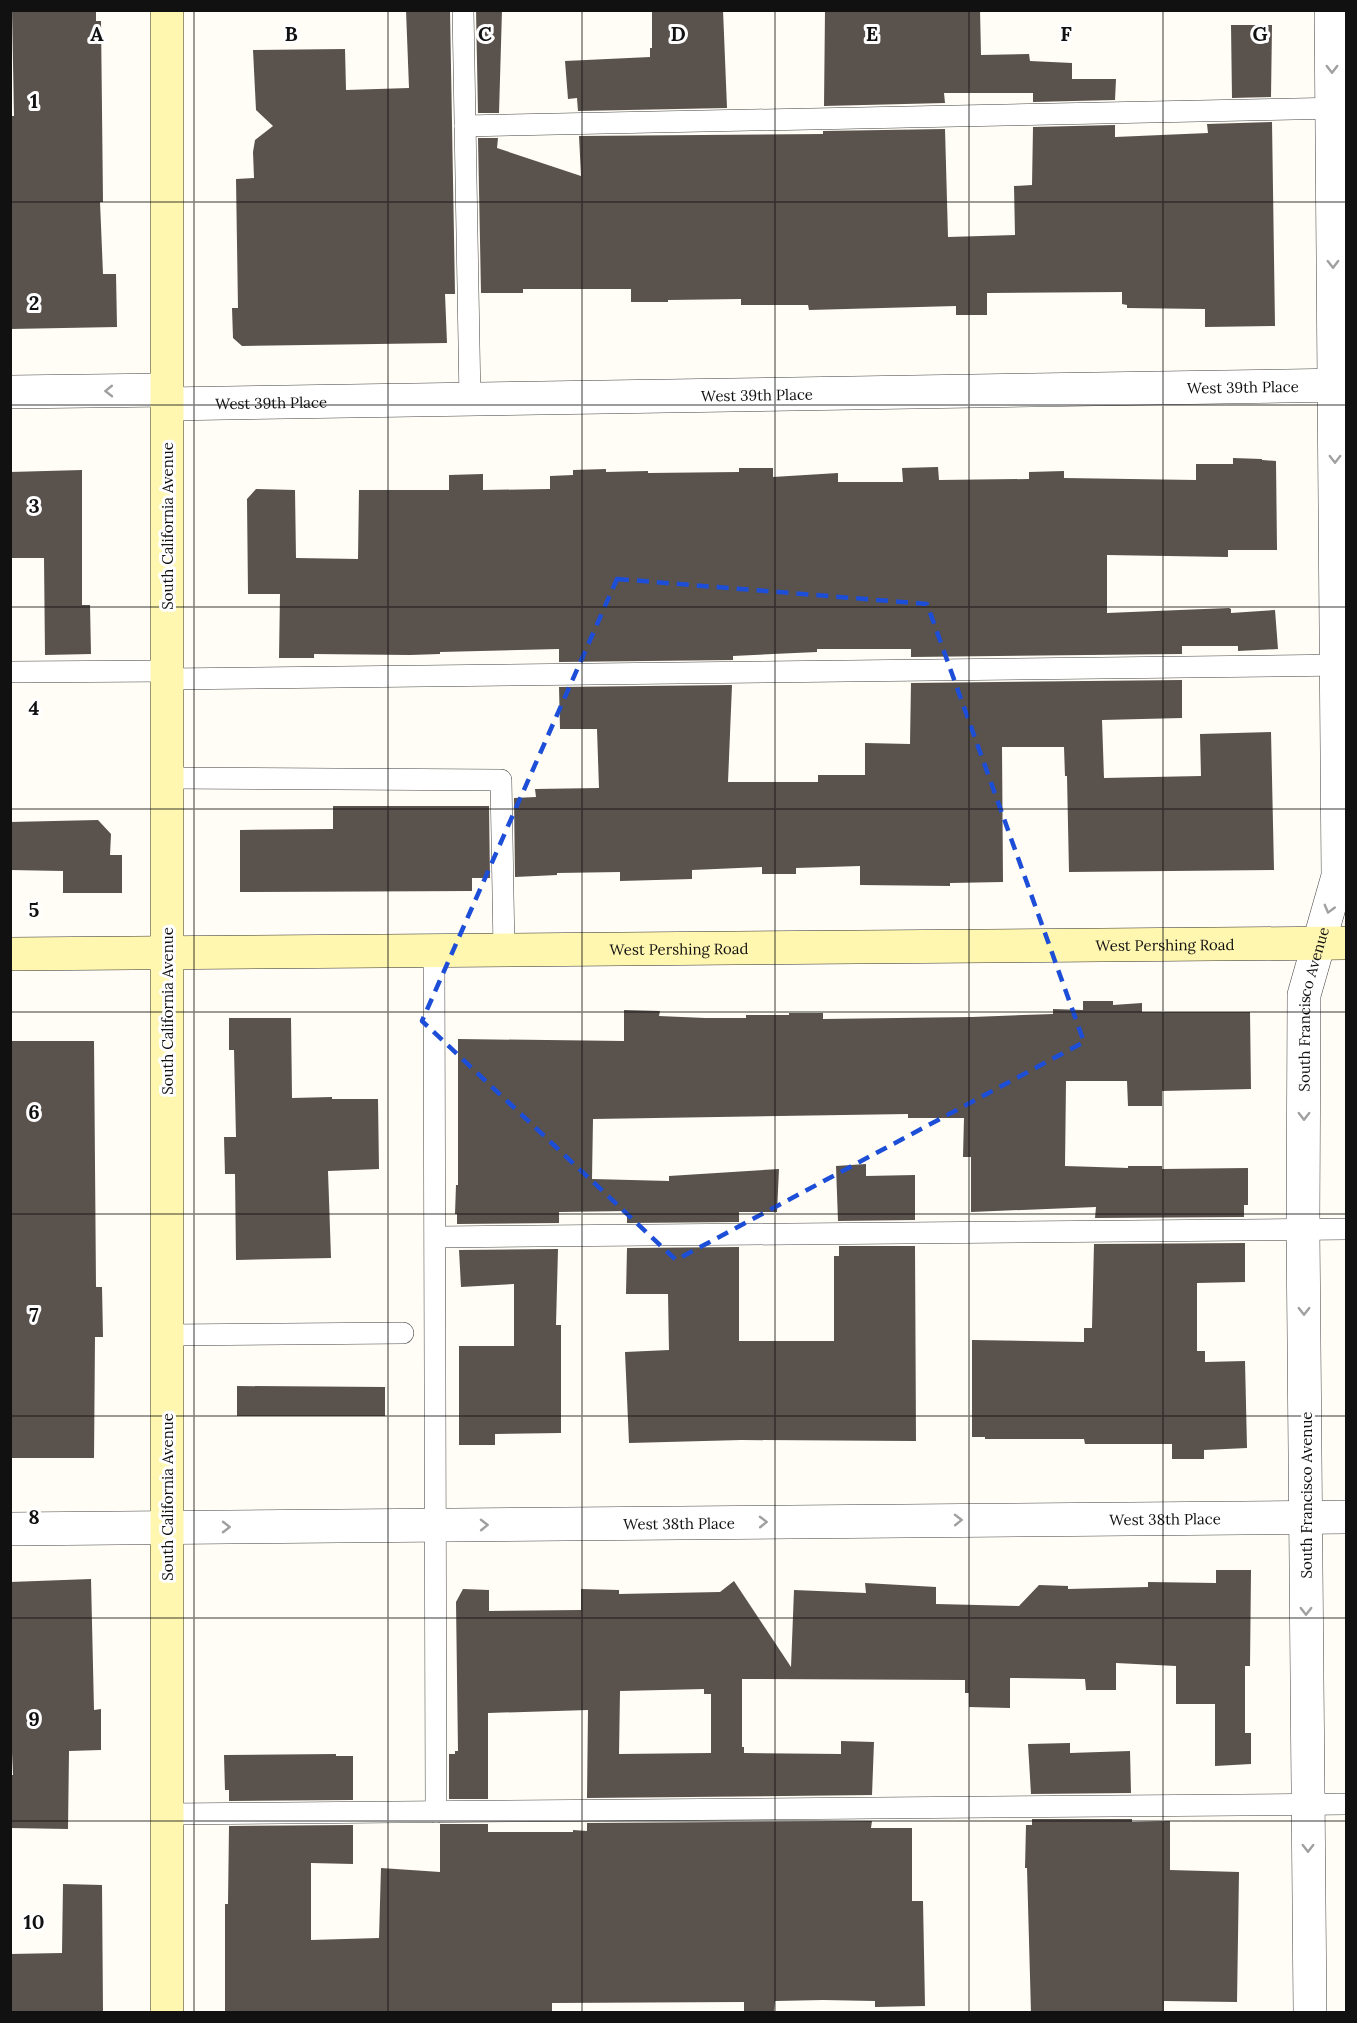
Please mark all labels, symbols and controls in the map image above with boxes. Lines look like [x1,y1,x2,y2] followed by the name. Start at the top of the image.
[90,21,104,46] text: A
[284,21,298,46] text: B
[478,21,492,46] text: C
[670,21,686,46] text: D
[866,21,878,46] text: E
[1060,21,1072,46] text: F
[1252,21,1268,46] text: G
[1326,64,1338,73] one-way arrow
[30,88,38,113] text: 1
[1327,259,1339,268] one-way arrow
[29,290,39,315] text: 2
[1187,376,1299,397] street label: West 39th Place
[701,384,813,405] street label: West 39th Place
[104,385,113,397] one-way arrow
[215,392,327,413] street label: West 39th Place
[158,442,177,610] street label: South California Avenue
[1329,454,1341,463] one-way arrow
[28,493,40,518] text: 3
[29,695,40,720] text: 4
[29,897,40,922] text: 5
[1324,904,1337,914] one-way arrow
[1294,925,1333,1092] street label: South Francisco Avenue
[158,927,177,1095] street label: South California Avenue
[1095,934,1235,955] street label: West Pershing Road
[609,938,749,959] street label: West Pershing Road
[28,1099,40,1124] text: 6
[1298,1112,1310,1121] one-way arrow
[29,1302,39,1327] text: 7
[1298,1307,1310,1316] one-way arrow
[1297,1412,1316,1578] street label: South Francisco Avenue
[158,1413,177,1581] street label: South California Avenue
[28,1504,40,1529] text: 8
[1109,1509,1221,1529] street label: West 38th Place
[623,1513,735,1533] street label: West 38th Place
[953,1514,962,1526] one-way arrow
[758,1516,767,1528] one-way arrow
[479,1518,488,1531] one-way arrow
[221,1521,230,1533] one-way arrow
[1300,1607,1312,1616] one-way arrow
[28,1706,40,1731] text: 9
[1302,1844,1314,1853] one-way arrow
[24,1909,44,1934] text: 10

